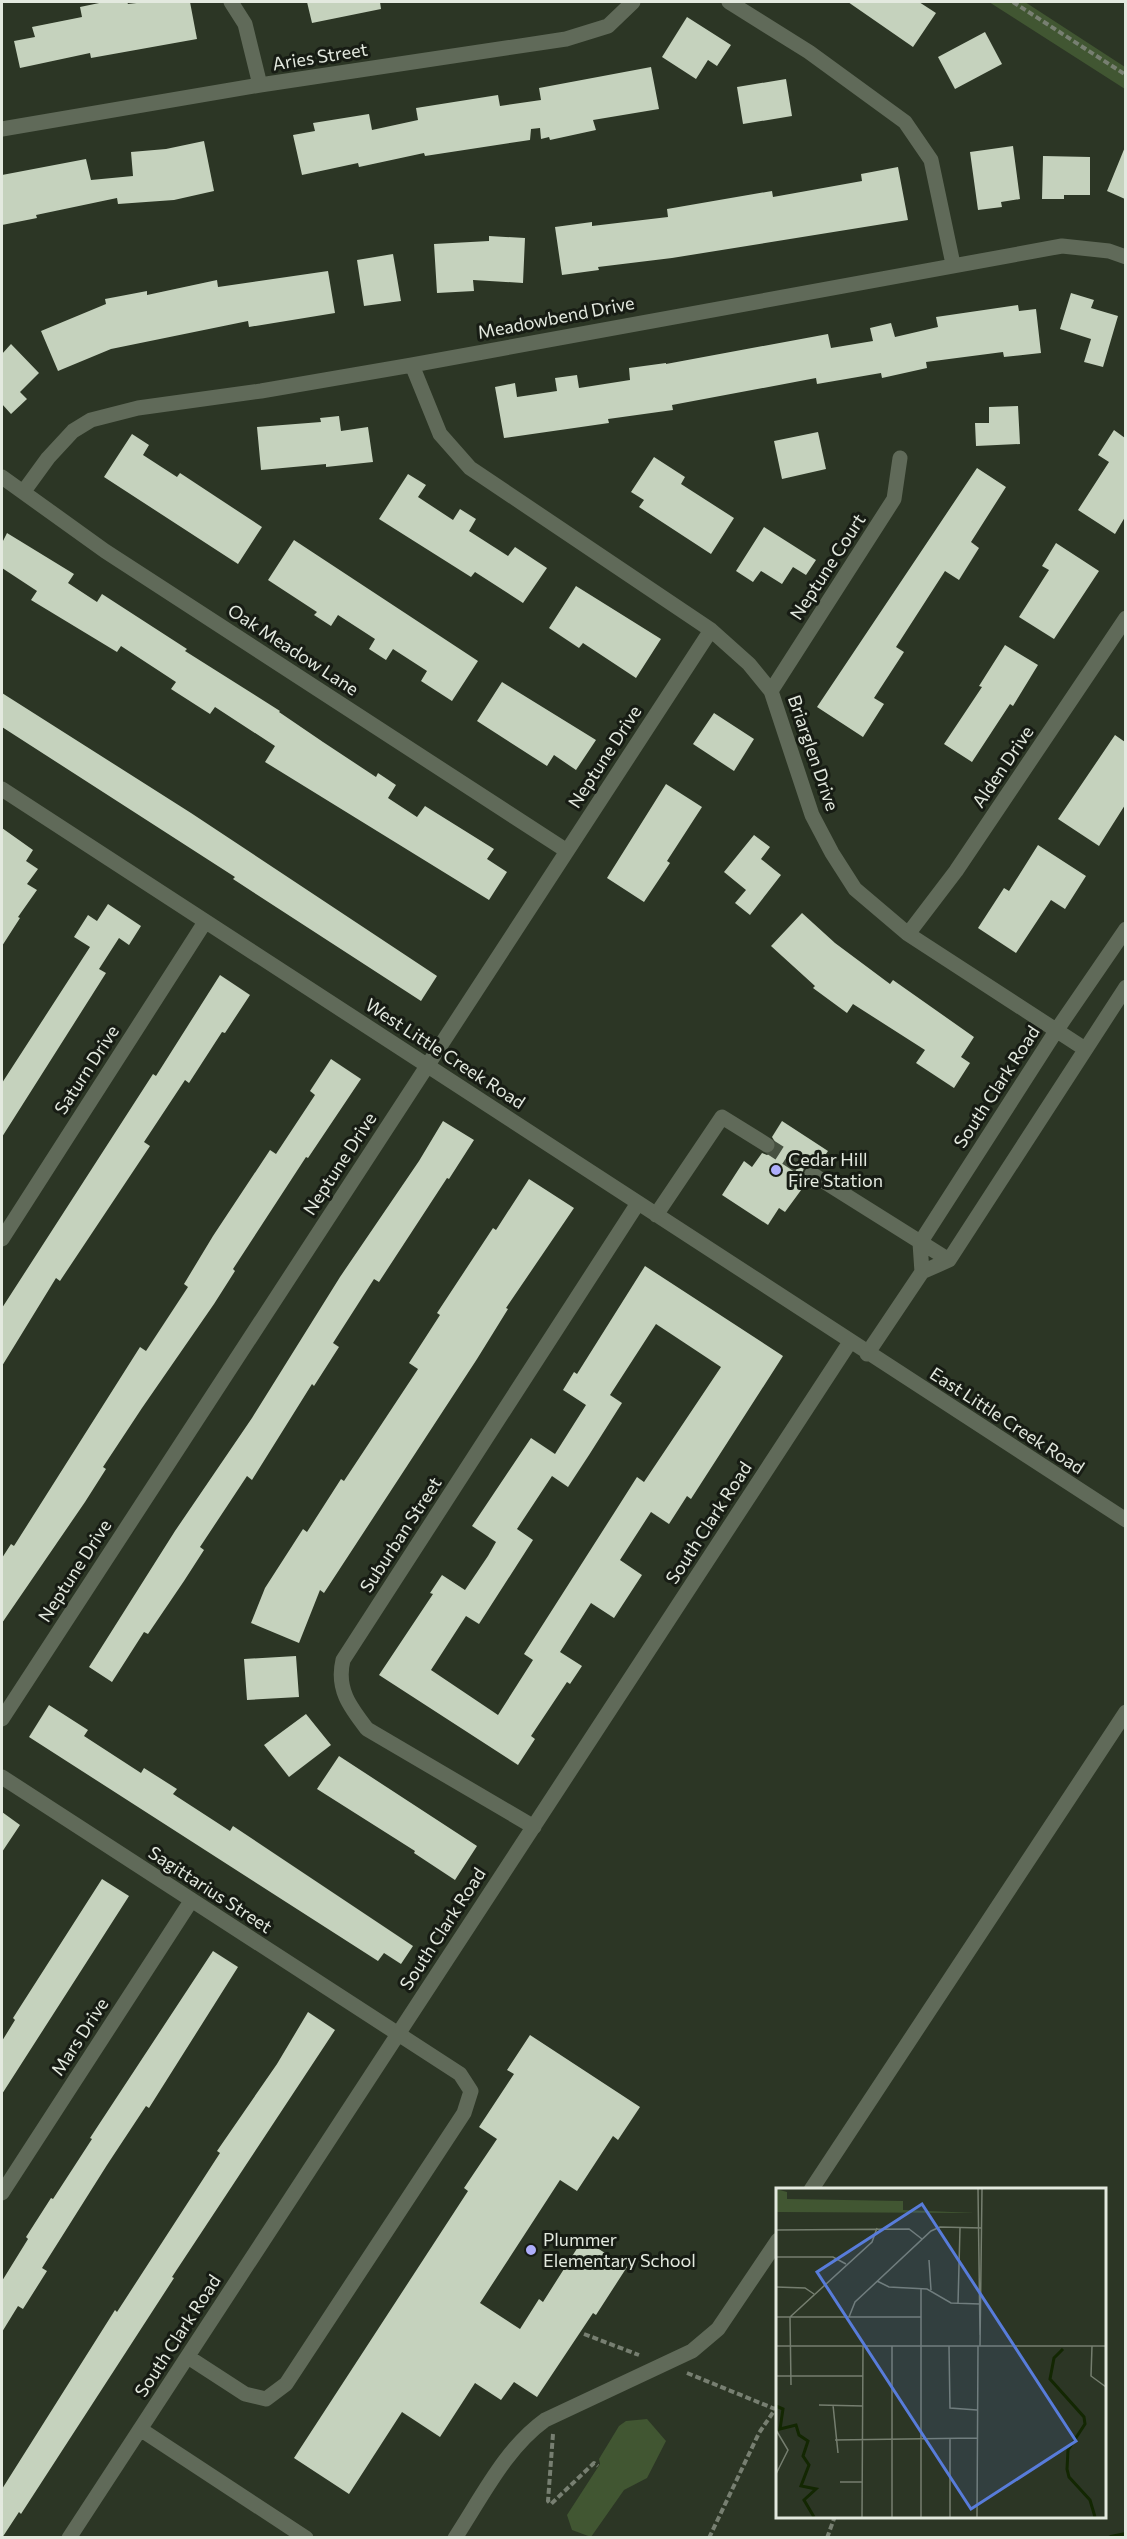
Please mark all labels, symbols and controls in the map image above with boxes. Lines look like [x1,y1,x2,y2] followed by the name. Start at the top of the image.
[271,38,369,74] street label: Aries Street
[476,291,636,343] street label: Meadowbend Drive
[785,509,870,624] street label: Neptune Court
[224,599,363,700] street label: Oak Meadow Lane
[784,692,844,814] street label: Briarglen Drive
[563,701,645,812] street label: Neptune Drive
[967,721,1038,812] street label: Alden Drive
[361,993,530,1113] street label: West Little Creek Road
[49,1021,123,1118] street label: Saturn Drive
[948,1021,1044,1152] street label: South Clark Road
[298,1108,380,1219] street label: Neptune Drive
[788,1148,883,1191] place label: Cedar Hill Fire Station
[769,1163,783,1177] marker: Cedar Hill Fire Station
[926,1362,1089,1478] street label: East Little Creek Road
[660,1457,756,1588] street label: South Clark Road
[355,1473,446,1596] street label: Suburban Street
[33,1515,115,1626] street label: Neptune Drive
[145,1841,276,1937] street label: Sagittarius Street
[394,1863,490,1994] street label: South Clark Road
[46,1993,112,2080] street label: Mars Drive
[776,2188,1106,2518] inset map
[543,2228,696,2271] place label: Plummer Elementary School
[524,2243,538,2257] marker: Plummer Elementary School
[129,2270,225,2401] street label: South Clark Road

